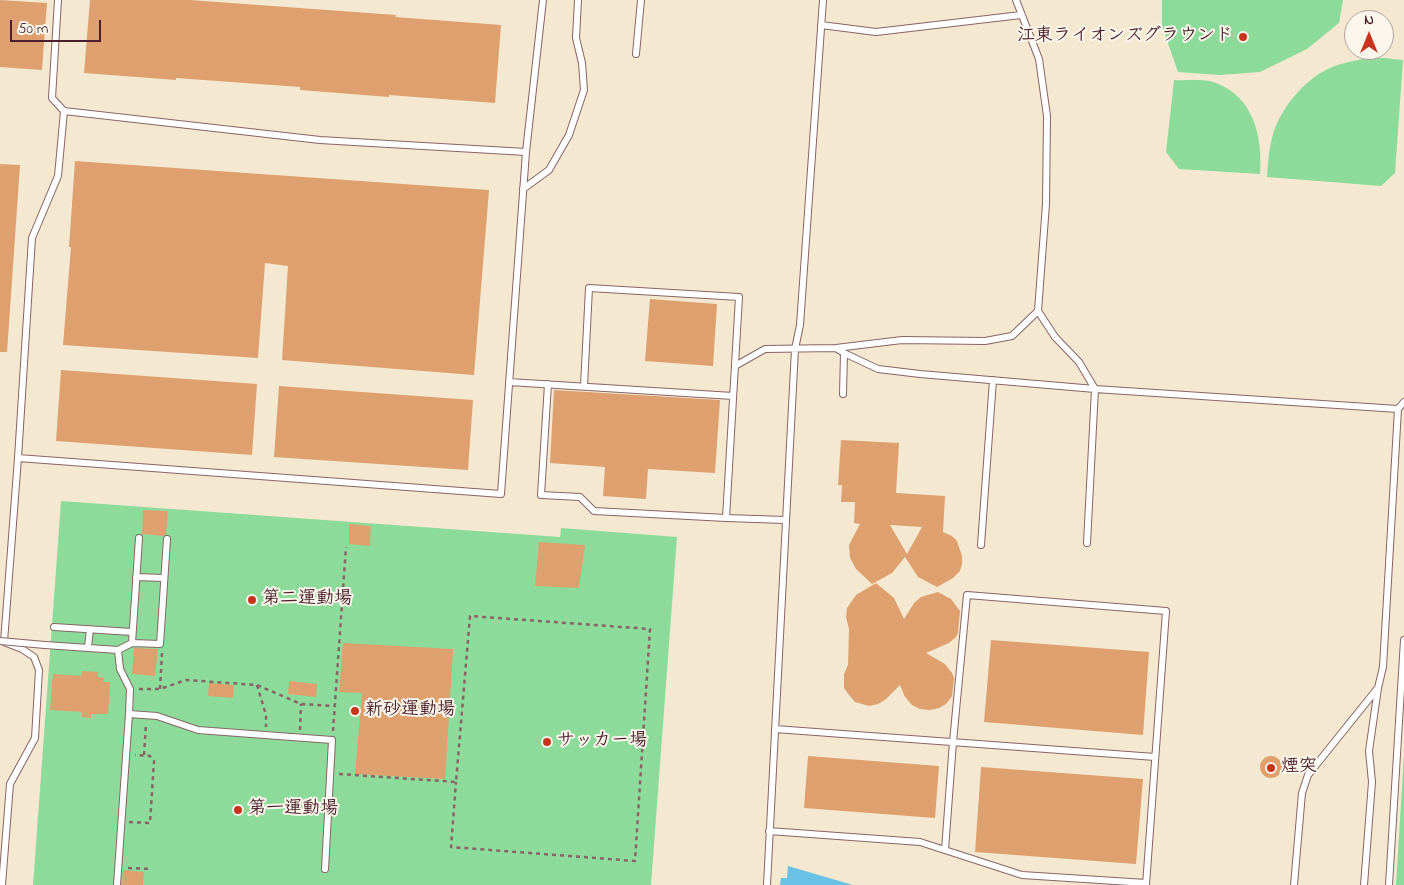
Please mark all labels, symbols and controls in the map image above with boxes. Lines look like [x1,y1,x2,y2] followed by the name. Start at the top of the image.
[12,10,104,42] scale bar
[1344,10,1394,60] north arrow
[1364,10,1374,31] text: N
[18,18,48,40] text: 50 m
[1017,26,1233,48] place label: 江東ライオンズグラウンド
[1237,31,1249,43] marker: 江東ライオンズグラウンド
[262,589,352,611] place label: 第二運動場
[246,594,258,606] marker: 第二運動場
[365,700,455,722] place label: 新砂運動場
[349,705,361,717] marker: 新砂運動場
[557,731,647,753] place label: サッカー場
[541,736,553,748] marker: サッカー場
[1281,757,1317,779] place label: 煙突
[1265,762,1277,774] marker: 煙突
[248,799,338,821] place label: 第一運動場
[232,804,244,816] marker: 第一運動場

